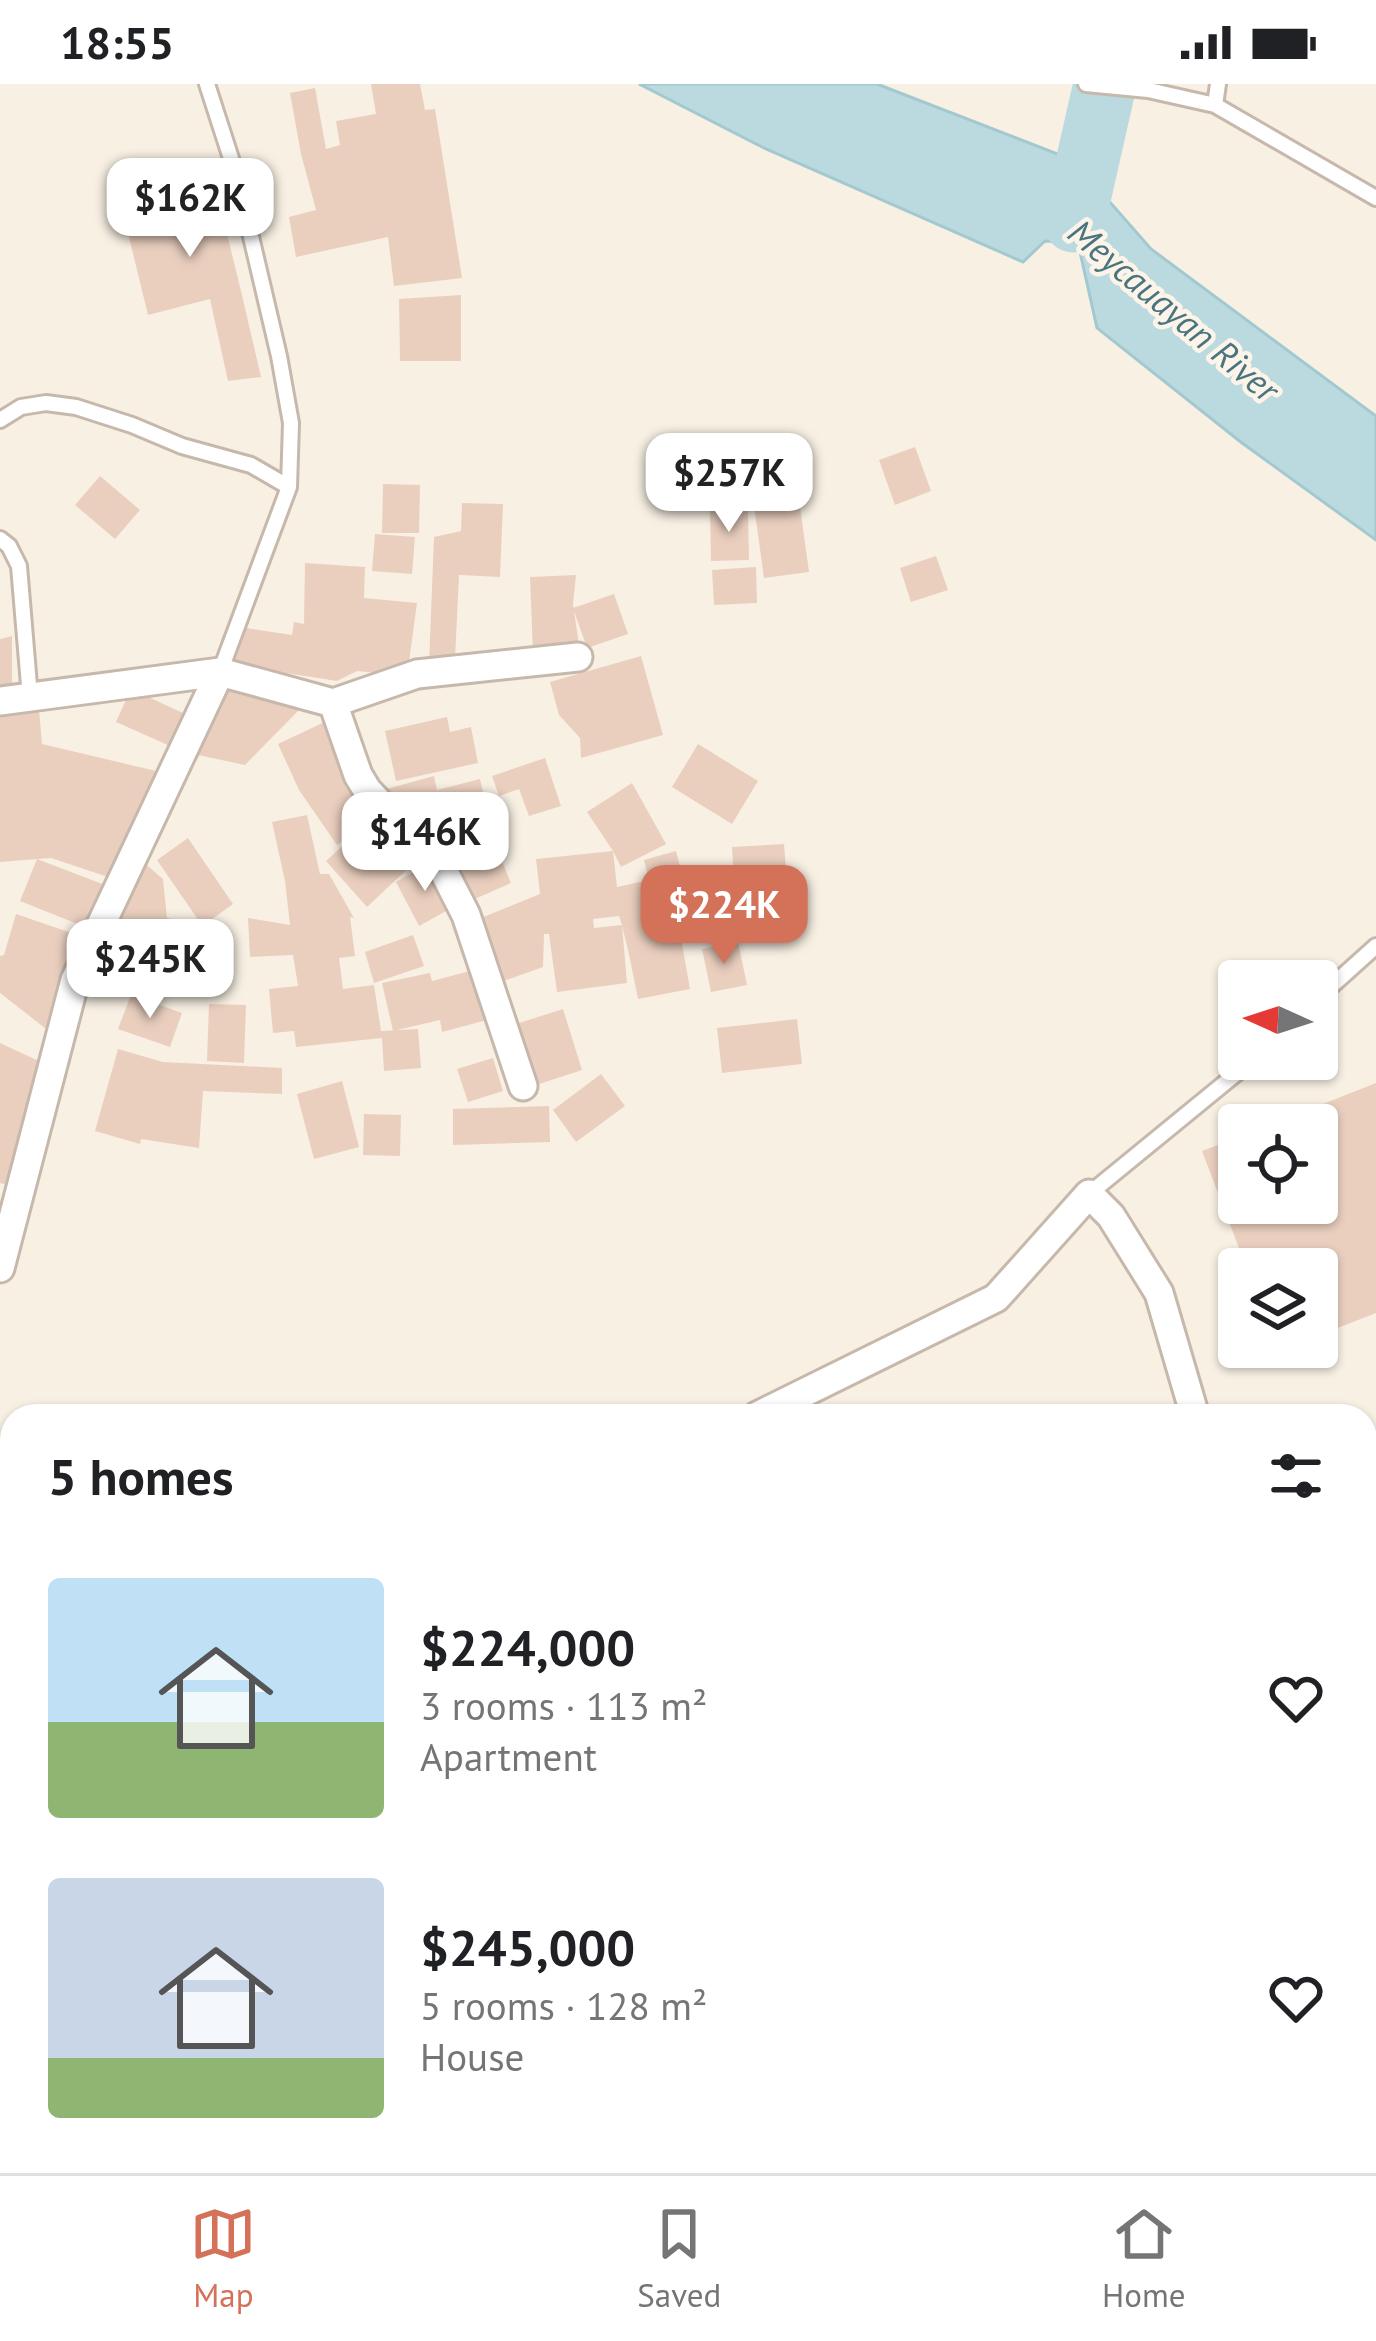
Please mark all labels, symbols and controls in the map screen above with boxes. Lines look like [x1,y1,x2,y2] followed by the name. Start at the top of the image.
[60,13,174,71] text: 18:55
[106,158,274,260] pin: $162K
[134,171,246,222] text: $162K
[1059,208,1291,413] water label: Meycauayan River
[645,433,813,535] pin: $257K
[673,446,785,497] text: $257K
[341,792,509,894] pin: $146K
[369,805,481,856] text: $146K
[640,865,808,967] pin: $224K
[668,878,780,929] text: $224K
[66,919,234,1021] pin: $245K
[94,932,206,983] text: $245K
[1218,960,1338,1080] north arrow
[1218,960,1338,1368] map controls
[1218,1104,1338,1224] button: locate
[1218,1248,1338,1368] button: layers
[48,1443,234,1509] text: 5 homes
[1263,1443,1329,1509] icon: filters
[420,1614,635,1680] text: $224,000
[144,1626,288,1770] icon: home
[1263,1665,1329,1731] icon: heart
[420,1680,707,1731] text: 3 rooms · 113 m²
[420,1731,597,1782] text: Apartment
[420,1914,635,1980] text: $245,000
[144,1926,288,2070] icon: home
[1263,1965,1329,2031] icon: heart
[420,1980,707,2031] text: 5 rooms · 128 m²
[420,2031,524,2082] text: House
[190,2201,256,2316] tab: Map
[637,2201,721,2316] tab: Saved
[1102,2201,1186,2316] tab: Home

